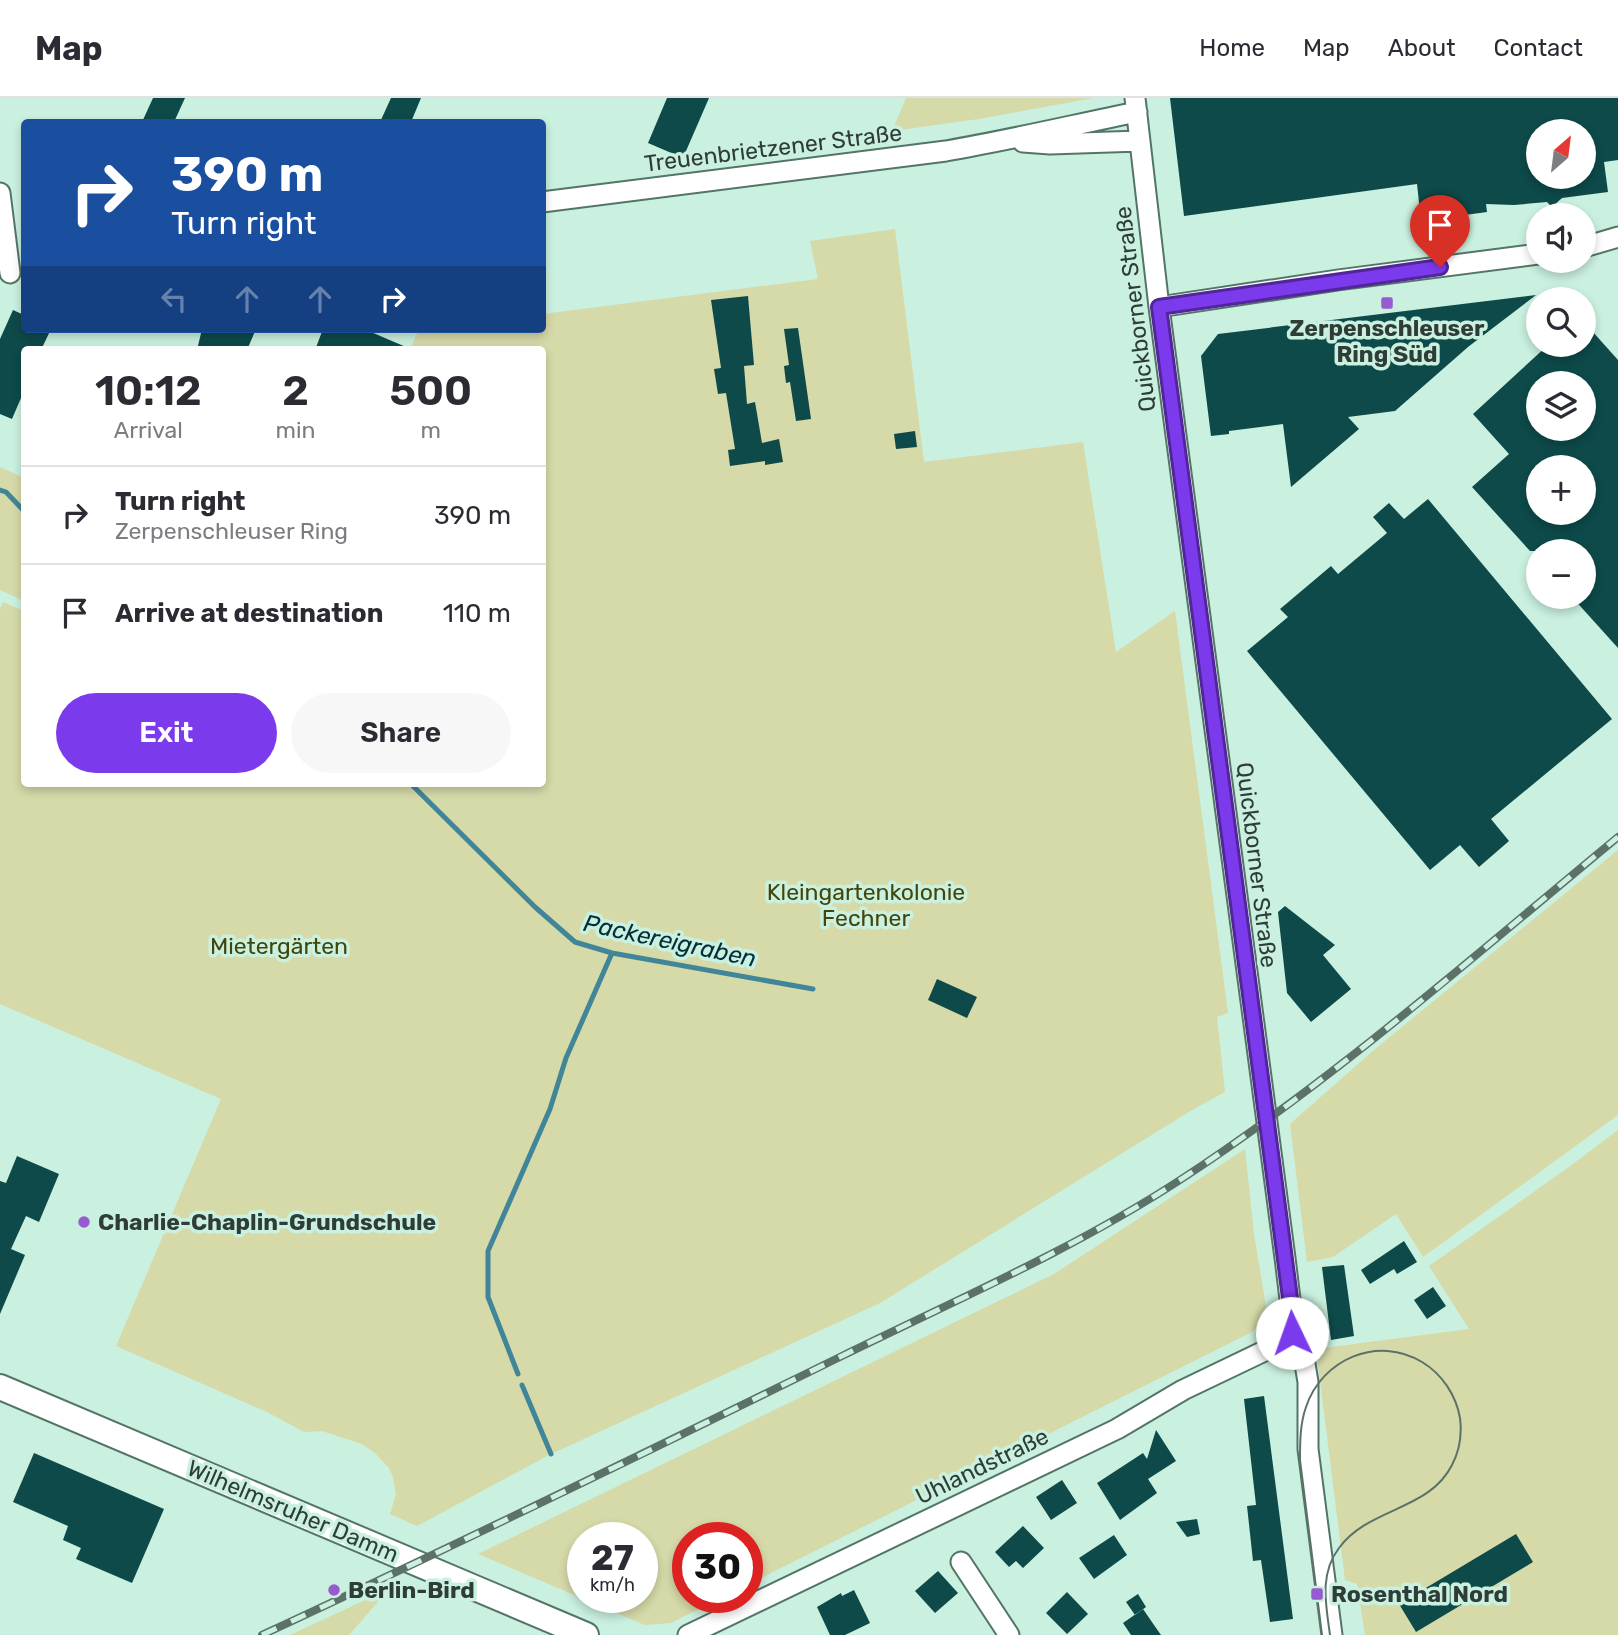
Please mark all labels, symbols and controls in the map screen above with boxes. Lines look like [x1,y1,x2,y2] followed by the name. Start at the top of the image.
[35,29,103,68] text: Map
[1199,34,1265,62] text: Home
[1303,34,1350,62] text: Map
[1388,34,1456,62] text: About
[1494,34,1583,62] text: Contact
[643,118,903,178] street label: Treuenbrietzener Straße
[1526,119,1596,189] north arrow
[1526,119,1596,609] map controls
[171,145,323,203] text: 390 m
[56,147,147,238] icon: right
[1410,195,1470,267] pin
[1526,203,1596,273] button: sound
[171,204,316,242] text: Turn right
[1109,205,1161,413] street label: Quickborner Straße
[1421,206,1459,244] icon: arrive
[155,280,193,318] icon: left
[228,280,266,318] icon: ahead
[301,280,339,318] icon: ahead
[374,280,412,318] icon: right
[1526,287,1596,357] button: search
[1379,295,1395,311] marker: Zerpenschleuser Ring Süd
[1290,314,1485,368] place label: Zerpenschleuser Ring Süd
[95,366,202,416] text: 10:12
[282,366,309,416] text: 2
[389,366,472,416] text: 500
[1526,371,1596,441] button: layers
[114,416,183,444] text: Arrival
[276,416,316,444] text: min
[421,416,441,444] text: m
[1526,455,1596,525] button: +
[115,486,245,517] text: Turn right
[56,496,94,534] icon: right
[434,500,511,531] text: 390 m
[115,517,348,545] text: Zerpenschleuser Ring
[1526,539,1596,609] button: −
[56,594,94,632] icon: arrive
[115,598,383,629] text: Arrive at destination
[443,598,511,629] text: 110 m
[56,693,277,773] button: Exit
[291,693,511,773] button: Share
[1231,761,1283,969] street label: Quickborner Straße
[767,878,965,932] park label: Kleingartenkolonie Fechner
[581,909,759,973] water label: Packereigraben
[210,932,348,960] park label: Mietergärten
[98,1208,436,1236] place label: Charlie-Chaplin-Grundschule
[76,1214,92,1230] marker: Charlie-Chaplin-Grundschule
[1255,1296,1329,1370] position arrow
[911,1422,1053,1510] street label: Uhlandstraße
[183,1454,403,1568] street label: Wilhelmsruher Damm
[672,1522,763,1613] speed limit sign: 30
[591,1537,634,1579] text: 27
[590,1574,635,1596] text: km/h
[348,1576,475,1604] place label: Berlin-Bird
[1331,1580,1508,1608] place label: Rosenthal Nord
[326,1582,342,1598] marker: Berlin-Bird
[1309,1586,1325,1602] marker: Rosenthal Nord

